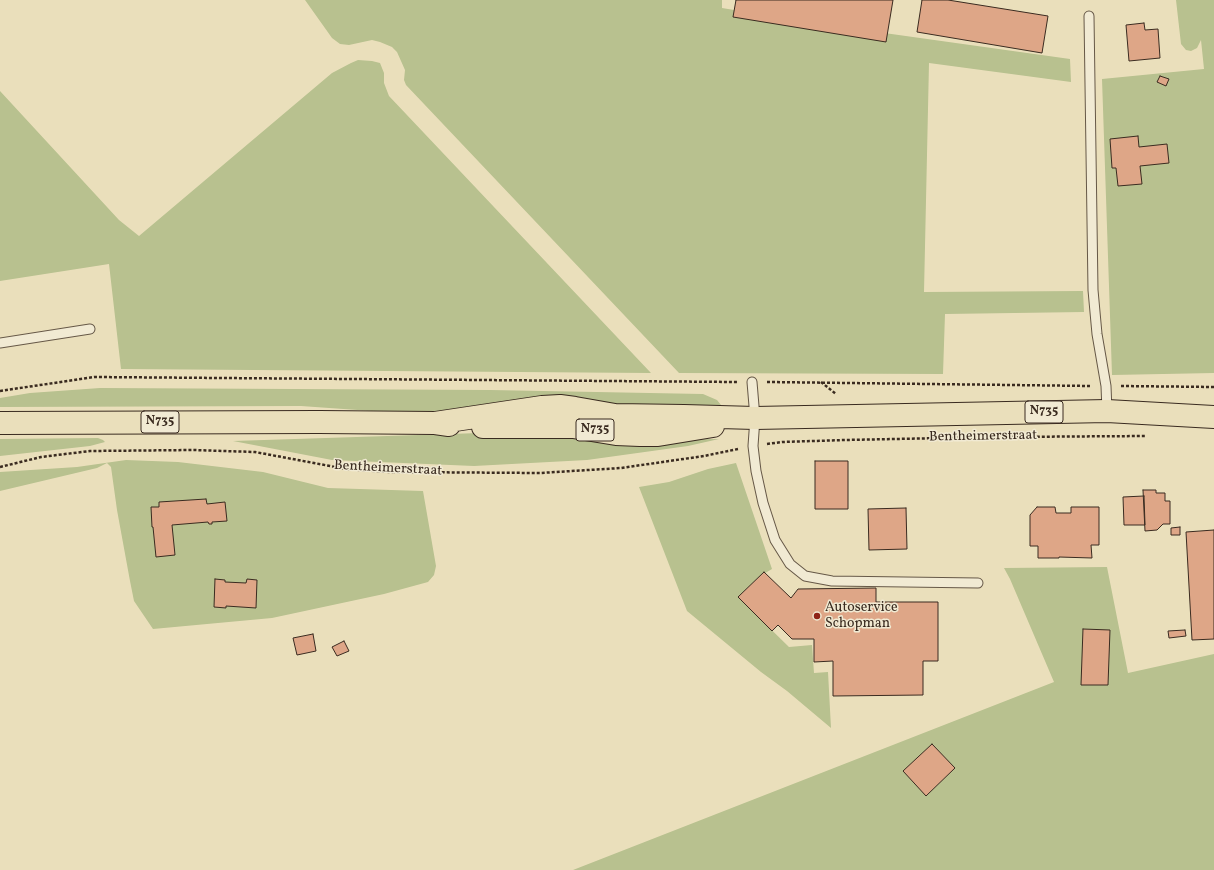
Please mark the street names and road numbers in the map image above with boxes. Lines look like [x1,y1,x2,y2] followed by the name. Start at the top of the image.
[1025,401,1063,423] road number: N735
[141,411,179,433] road number: N735
[576,419,614,441] road number: N735
[929,428,1037,446] street label: Bentheimerstraat
[334,458,442,480] street label: Bentheimerstraat

